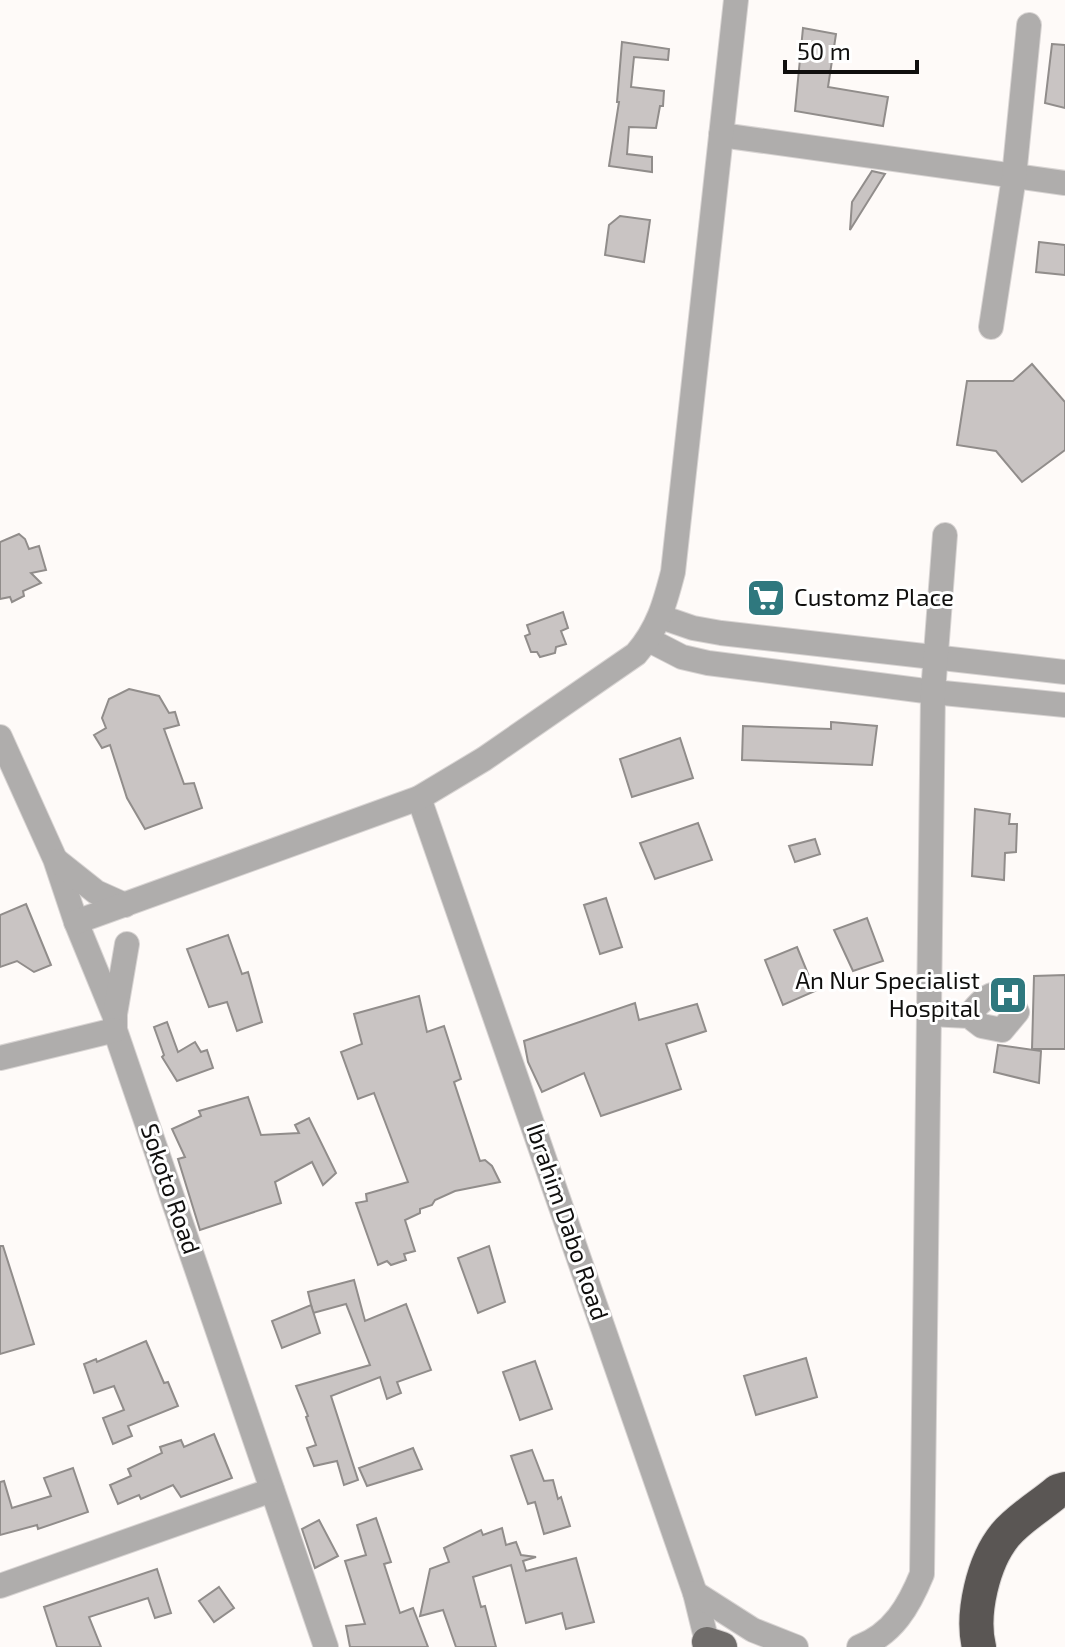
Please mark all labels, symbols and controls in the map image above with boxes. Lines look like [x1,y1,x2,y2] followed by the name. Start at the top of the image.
[785,24,917,74] scale bar
[797,36,851,65] text: 50 m
[745,577,787,619] supermarket icon: Customz Place
[794,582,954,611] place label: Customz Place
[795,965,980,1022] place label: An Nur Specialist Hospital
[987,974,1029,1016] hospital icon: An Nur Specialist Hospital
[521,1119,616,1324] street label: Ibrahim Dabo Road
[136,1120,207,1258] street label: Sokoto Road

